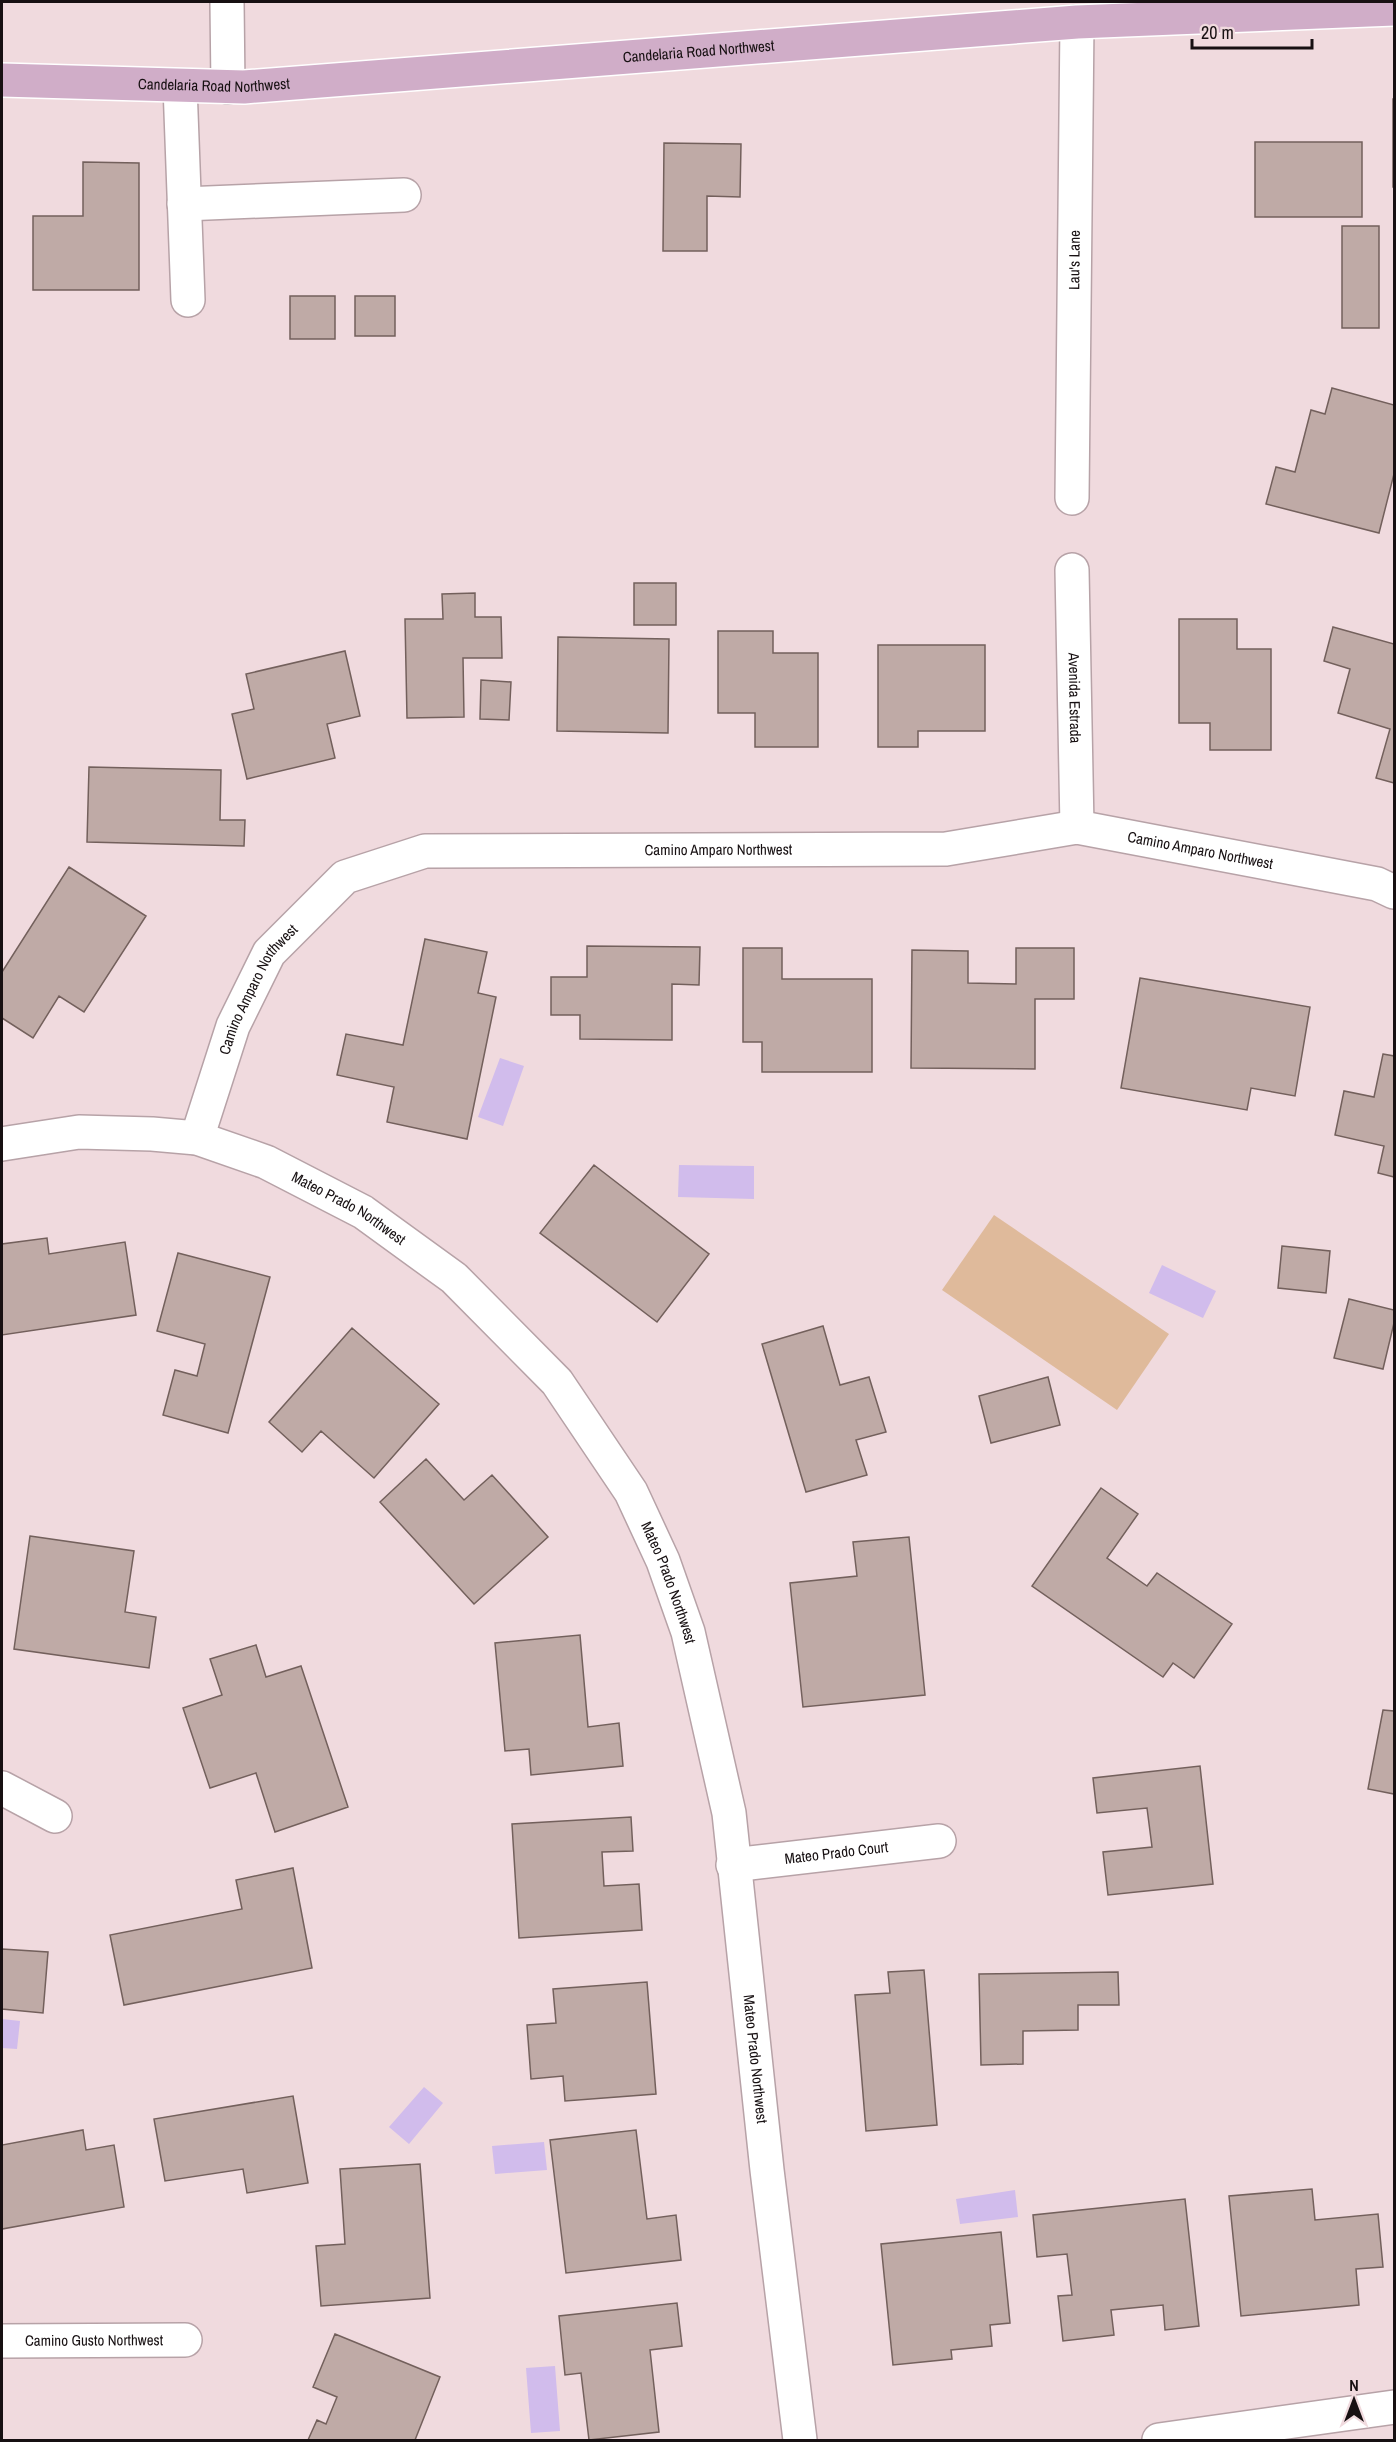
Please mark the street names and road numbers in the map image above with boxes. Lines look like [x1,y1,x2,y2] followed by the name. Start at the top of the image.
[622,35,776,67] street label: Candelaria Road Northwest
[138,72,291,97] street label: Candelaria Road Northwest
[1063,230,1085,290] street label: Lau's Lane
[1064,651,1086,744] street label: Avenida Estrada
[1126,826,1276,874] street label: Camino Amparo Northwest
[644,839,793,860] street label: Camino Amparo Northwest
[213,919,303,1057] street label: Camino Amparo Northwest
[288,1166,411,1250] street label: Mateo Prado Northwest
[636,1518,701,1646] street label: Mateo Prado Northwest
[783,1836,890,1869] street label: Mateo Prado Court
[738,1994,773,2125] street label: Mateo Prado Northwest
[25,2329,164,2351] street label: Camino Gusto Northwest

